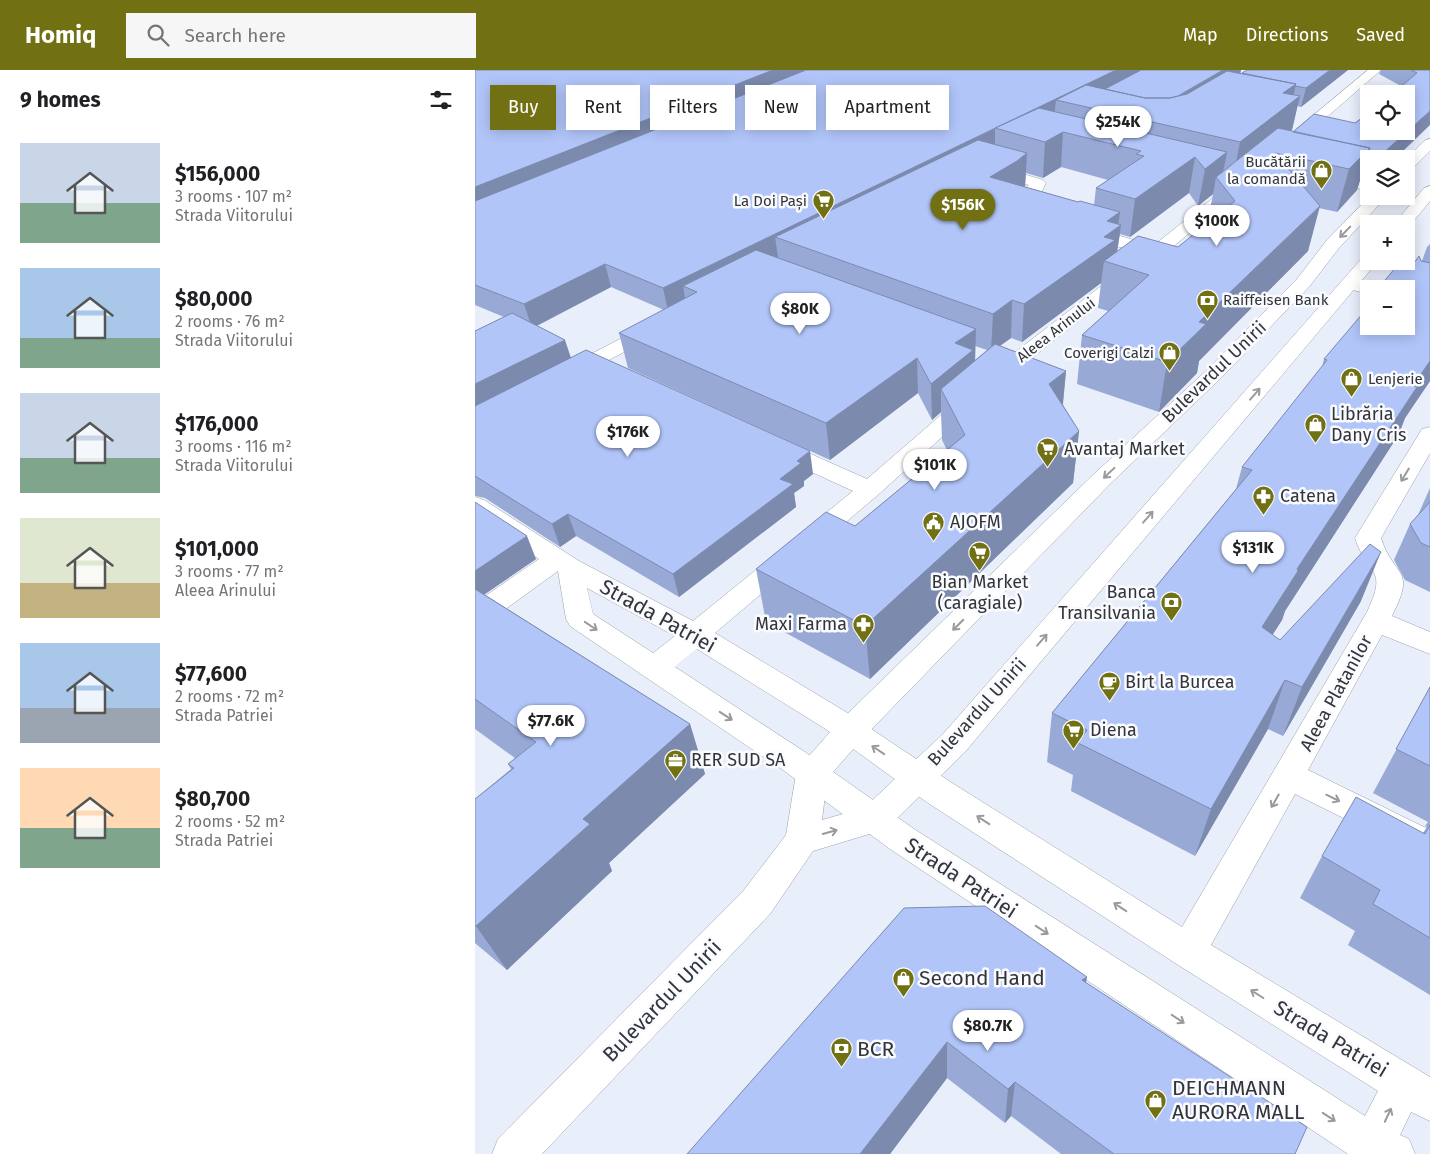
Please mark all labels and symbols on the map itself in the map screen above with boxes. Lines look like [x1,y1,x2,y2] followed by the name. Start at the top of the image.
[1083,106,1153,148] pin: $254K
[1227,153,1306,188] place label: Bucătării la comandă
[1310,159,1334,190] shop icon: Bucătării la comandă
[811,189,835,220] supermarket icon: La Doi Pași
[928,189,998,231] pin: $156K
[734,192,807,211] place label: La Doi Pași
[1182,204,1252,247] pin: $100K
[1339,225,1351,238] one-way arrow
[1195,288,1219,319] bank icon: Raiffeisen Bank
[1223,291,1329,309] place label: Raiffeisen Bank
[770,292,830,335] pin: $80K
[1013,294,1099,366] street label: Aleea Arinului
[1157,316,1271,428] street label: Bulevardul Unirii
[1158,341,1182,372] shop icon: Coverigi Calzi
[1064,344,1154,362] place label: Coverigi Calzi
[1340,367,1364,398] shop icon: Lenjerie
[1368,370,1423,388] place label: Lenjerie
[1249,388,1260,401] one-way arrow
[1331,403,1407,446] place label: Librăria Dany Cris
[1303,412,1327,443] shop icon: Librăria Dany Cris
[593,416,663,458] pin: $176K
[1036,437,1060,468] supermarket icon: Avantaj Market
[1064,438,1186,460] place label: Avantaj Market
[900,448,970,491] pin: $101K
[1103,467,1116,479] one-way arrow
[1400,468,1410,482] one-way arrow
[1252,484,1276,515] pharmacy icon: Catena
[1280,485,1336,507] place label: Catena
[922,510,946,541] public building icon: AJOFM
[950,511,1001,533] place label: AJOFM
[1143,511,1154,524] one-way arrow
[1218,532,1288,574] pin: $131K
[968,540,992,571] supermarket icon: Bian Market (caragiale)
[931,571,1029,614] place label: Bian Market (caragiale)
[595,573,721,659] street label: Strada Patriei
[1058,581,1156,624] place label: Banca Transilvania
[1160,590,1184,621] bank icon: Banca Transilvania
[851,612,875,643] pharmacy icon: Maxi Farma
[755,613,847,635] place label: Maxi Farma
[951,619,964,631] one-way arrow
[583,622,597,632] one-way arrow
[1295,631,1377,755] street label: Aleea Platanilor
[1036,634,1047,647] one-way arrow
[923,654,1031,770] street label: Bulevardul Unirii
[1097,670,1121,701] cafe icon: Birt la Burcea
[1125,671,1234,693] place label: Birt la Burcea
[510,704,592,747] pin: $77.6K
[719,711,733,721] one-way arrow
[1062,718,1086,749] supermarket icon: Diena
[1090,719,1137,741] place label: Diena
[871,745,885,755] one-way arrow
[663,748,687,779] office icon: RER SUD SA
[691,749,786,771] place label: RER SUD SA
[1269,794,1279,808] one-way arrow
[1325,794,1340,803] one-way arrow
[976,814,990,824] one-way arrow
[822,826,838,836] one-way arrow
[900,832,1022,924] street label: Strada Patriei
[1113,902,1127,912] one-way arrow
[1035,925,1049,936] one-way arrow
[597,934,727,1068] street label: Bulevardul Unirii
[919,965,1045,991] place label: Second Hand
[891,966,915,997] shop icon: Second Hand
[1250,989,1264,999] one-way arrow
[1269,995,1393,1083] street label: Strada Patriei
[947,1010,1029,1052] pin: $80.7K
[1171,1014,1185,1024] one-way arrow
[857,1036,895,1062] place label: BCR
[829,1037,853,1068] bank icon: BCR
[1172,1075,1305,1125] place label: DEICHMANN AURORA MALL
[1144,1088,1168,1119] shop icon: DEICHMANN AURORA MALL
[1384,1108,1394,1123] one-way arrow
[1322,1112,1336,1122] one-way arrow

